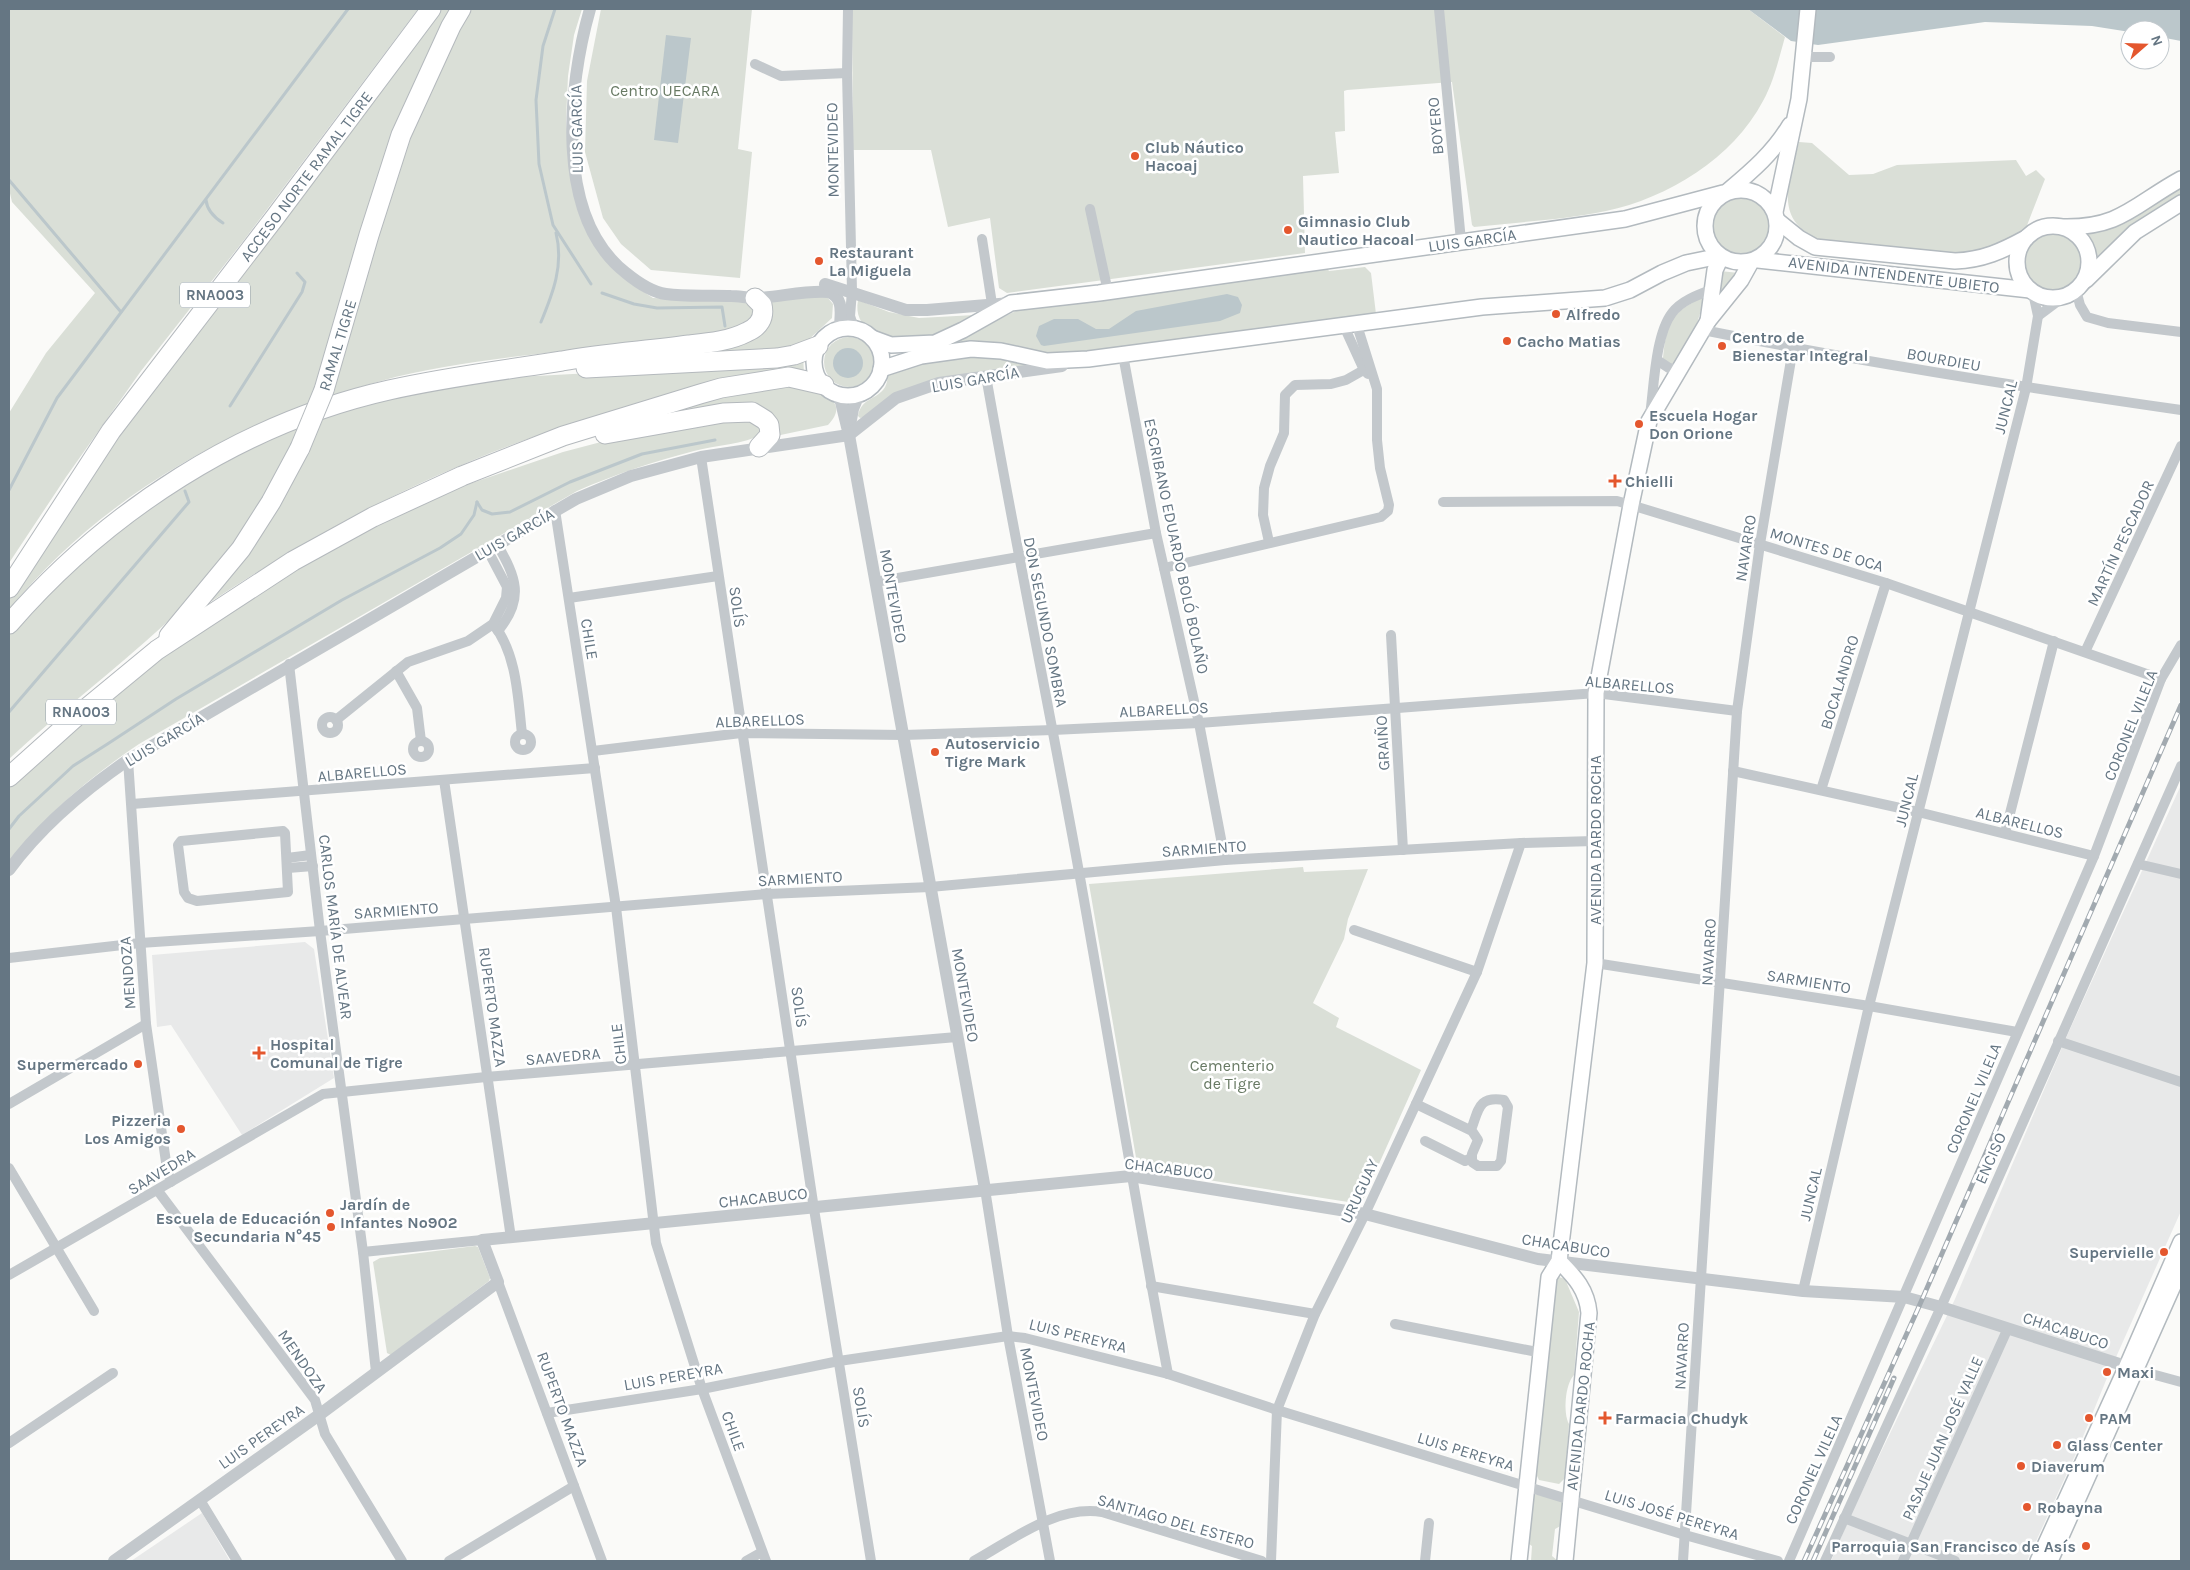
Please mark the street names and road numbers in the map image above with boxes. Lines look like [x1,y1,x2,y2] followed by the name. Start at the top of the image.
[566,85,587,173] street label: LUIS GARCÍA
[236,87,377,265] street label: ACCESO NORTE RAMAL TIGRE
[1424,96,1447,156] street label: BOYERO
[822,102,843,198] street label: MONTEVIDEO
[1427,225,1517,256] street label: LUIS GARCÍA
[1787,252,2001,297] street label: AVENIDA INTENDENTE UBIETO
[180,282,250,308] road number: RNA003
[315,297,360,393] street label: RAMAL TIGRE
[1905,344,1982,375] street label: BOURDIEU
[930,362,1020,397] street label: LUIS GARCÍA
[1990,378,2021,436] street label: JUNCAL
[1140,417,1213,676] street label: ESCRIBANO EDUARDO BOLÓ BOLAÑO
[2083,477,2158,609] street label: MARTÍN PESCADOR
[471,504,557,565] street label: LUIS GARCÍA
[1731,513,1760,583] street label: NAVARRO
[1768,523,1886,576] street label: MONTES DE OCA
[1020,535,1071,709] street label: DON SEGUNDO SOMBRA
[876,548,911,645] street label: MONTEVIDEO
[725,585,750,629] street label: SOLÍS
[577,617,602,661] street label: CHILE
[1816,633,1863,732] street label: BOCALANDRO
[2100,667,2161,784] street label: CORONEL VILELA
[1585,671,1675,698] street label: ALBARELLOS
[1119,698,1209,721] street label: ALBARELLOS
[46,700,116,724] road number: RNA003
[121,708,207,770] street label: LUIS GARCÍA
[715,709,805,732] street label: ALBARELLOS
[1372,715,1393,771] street label: GRAIÑO
[1586,755,1605,925] street label: AVENIDA DARDO ROCHA
[317,759,407,786] street label: ALBARELLOS
[1891,771,1922,829] street label: JUNCAL
[1974,802,2066,843] street label: ALBARELLOS
[315,833,356,1021] street label: CARLOS MARÍA DE ALVEAR
[1161,836,1247,861] street label: SARMIENTO
[757,867,843,890] street label: SARMIENTO
[353,898,439,923] street label: SARMIENTO
[1697,918,1720,986] street label: NAVARRO
[115,936,140,1010] street label: MENDOZA
[475,946,510,1068] street label: RUPERTO MAZZA
[948,947,983,1044] street label: MONTEVIDEO
[1765,965,1852,998] street label: SARMIENTO
[787,985,812,1029] street label: SOLÍS
[607,1022,630,1066] street label: CHILE
[1942,1040,2005,1156] street label: CORONEL VILELA
[525,1044,601,1069] street label: SAAVEDRA
[1971,1130,2010,1187] street label: ENCISO
[124,1144,198,1199] street label: SAAVEDRA
[1123,1154,1214,1183] street label: CHACABUCO
[1336,1156,1383,1226] street label: URUGUAY
[1795,1165,1826,1223] street label: JUNCAL
[718,1183,808,1212] street label: CHACABUCO
[1520,1229,1611,1262] street label: CHACABUCO
[2020,1308,2111,1353] street label: CHACABUCO
[1027,1314,1129,1357] street label: LUIS PEREYRA
[1562,1321,1599,1491] street label: AVENIDA DARDO ROCHA
[1670,1322,1693,1390] street label: NAVARRO
[274,1326,331,1397] street label: MENDOZA
[1016,1346,1053,1443] street label: MONTEVIDEO
[533,1349,592,1469] street label: RUPERTO MAZZA
[1898,1353,1987,1523] street label: PASAJE JUAN JOSÉ VALLE
[622,1358,724,1395] street label: LUIS PEREYRA
[849,1385,874,1429] street label: SOLÍS
[215,1400,308,1473] street label: LUIS PEREYRA
[718,1408,750,1454] street label: CHILE
[1781,1411,1846,1527] street label: CORONEL VILELA
[1415,1428,1517,1475] street label: LUIS PEREYRA
[1602,1485,1741,1544] street label: LUIS JOSÉ PEREYRA
[1095,1490,1257,1553] street label: SANTIAGO DEL ESTERO

